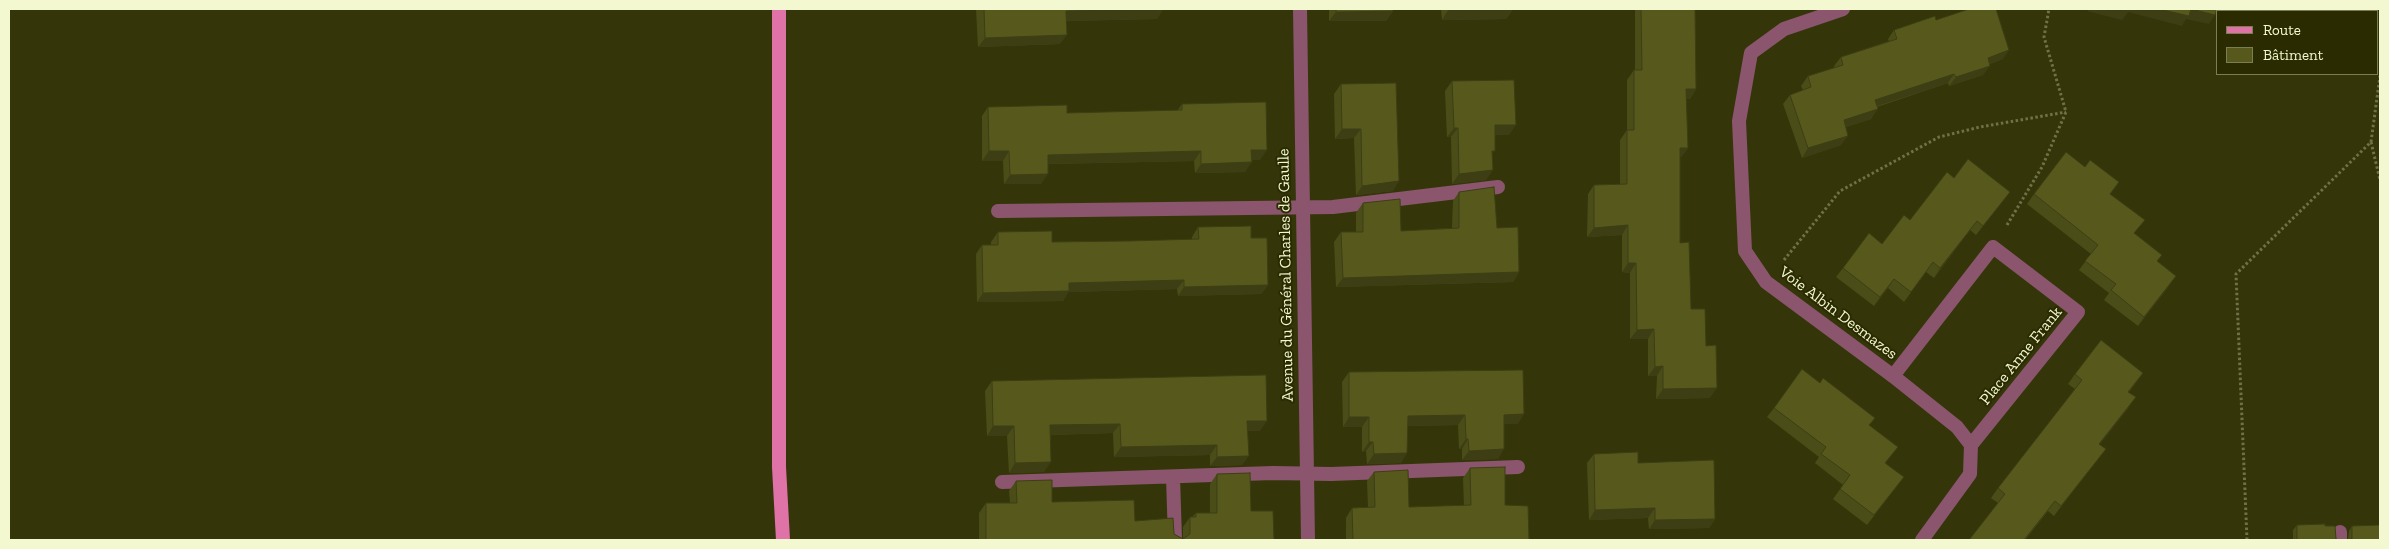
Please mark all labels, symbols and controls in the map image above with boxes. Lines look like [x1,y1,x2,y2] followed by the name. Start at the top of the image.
[2216,10,2379,75] legend
[2263,21,2301,39] text: Route
[2263,46,2323,64] text: Bâtiment
[1274,148,1298,402] street label: Avenue du Général Charles de Gaulle
[1775,262,1901,364] street label: Voie Albin Desmazes
[1976,303,2066,409] street label: Place Anne Frank

